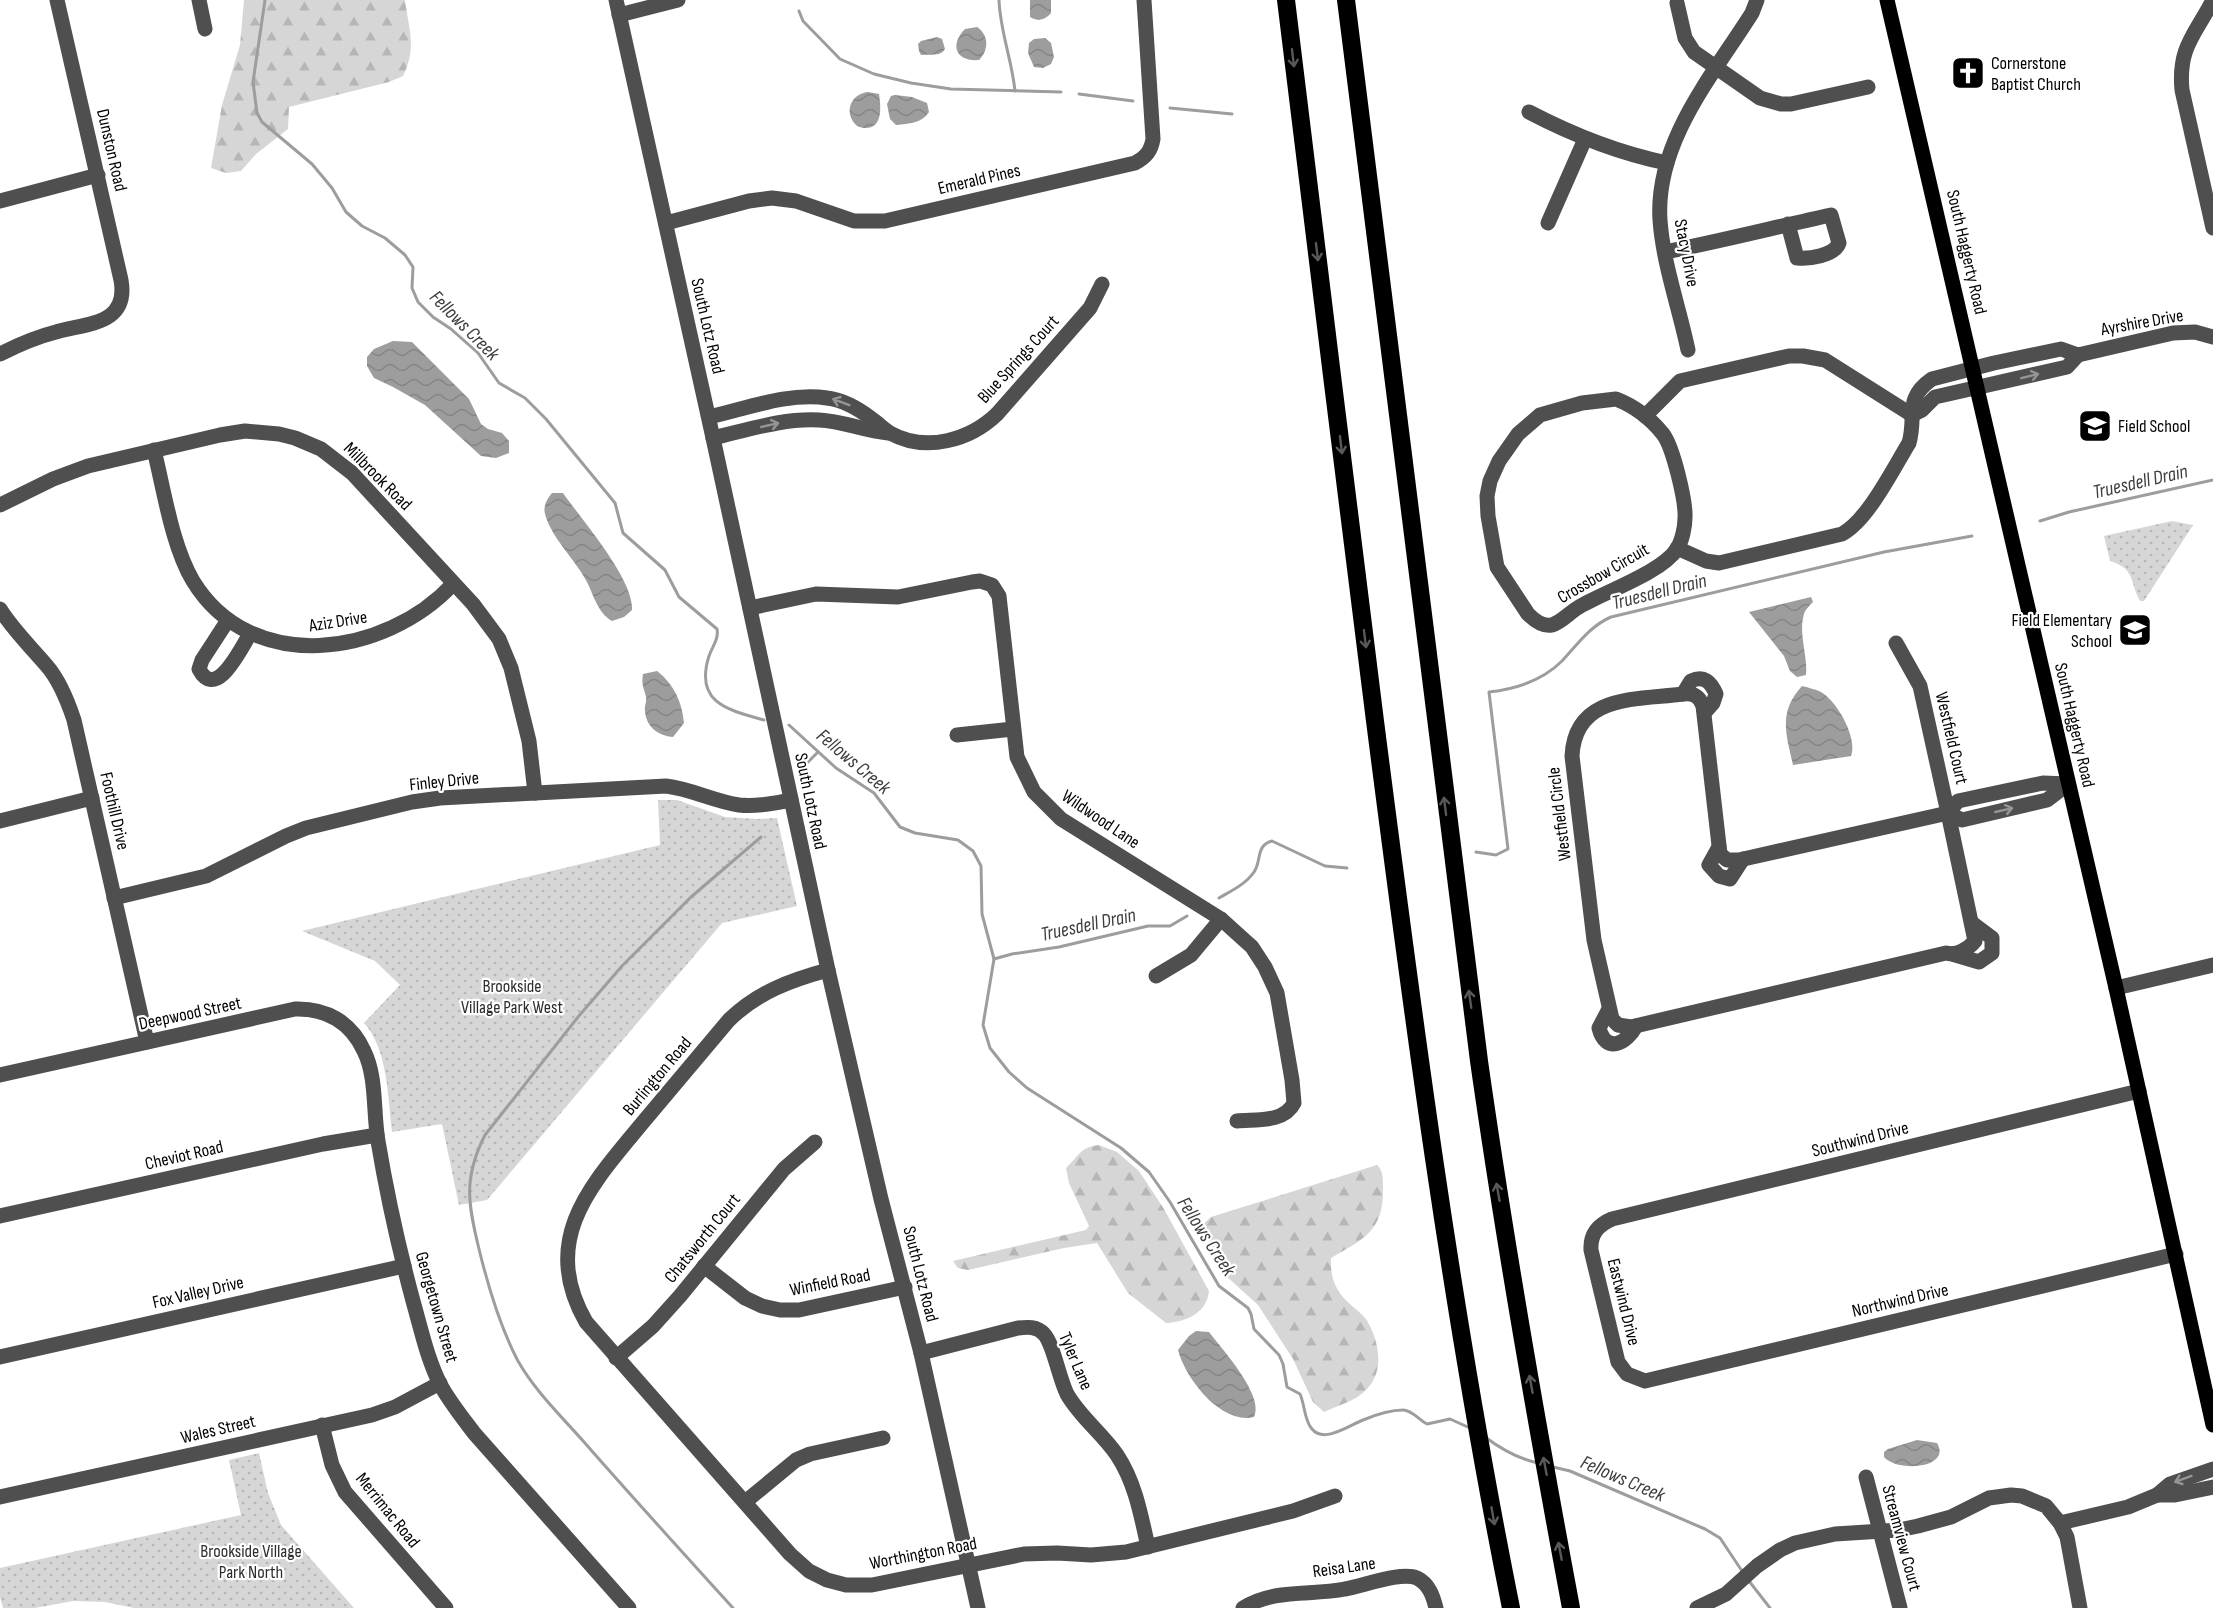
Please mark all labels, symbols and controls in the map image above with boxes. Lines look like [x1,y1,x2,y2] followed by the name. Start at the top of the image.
[1288,48,1299,67] one-way arrow
[1991,53,2081,95] place label: Cornerstone Baptist Church
[1950,55,1986,91] church icon: Cornerstone Baptist Church
[92,107,131,193] street label: Dunston Road
[936,160,1022,199] street label: Emerald Pines
[1942,188,1991,316] street label: South Haggerty Road
[1670,218,1703,289] street label: Stacy Drive
[1311,241,1322,261] one-way arrow
[686,276,729,376] street label: South Lotz Road
[424,286,505,366] water label: Fellows Creek
[2098,305,2185,340] street label: Ayrshire Drive
[973,311,1064,408] street label: Blue Springs Court
[2020,370,2040,381] one-way arrow
[833,396,851,407] one-way arrow
[2077,408,2113,444] school or university icon: Field School
[2118,416,2190,437] place label: Field School
[761,418,780,430] one-way arrow
[1335,435,1346,455] one-way arrow
[339,438,416,515] street label: Millbrook Road
[2090,459,2190,505] water label: Truesdell Drain
[1554,539,1653,608] street label: Crossbow Circuit
[1609,569,1709,615] water label: Truesdell Drain
[307,607,369,637] street label: Aziz Drive
[2011,610,2112,652] place label: Field Elementary School
[2117,612,2153,648] school or university icon: Field Elementary School
[1360,628,1371,648] one-way arrow
[2050,661,2099,789] street label: South Haggerty Road
[1931,690,1972,787] street label: Westfield Court
[811,724,896,800] water label: Fellows Creek
[790,751,831,851] street label: South Lotz Road
[1543,766,1576,862] street label: Westfield Circle
[408,767,480,796] street label: Finley Drive
[95,770,134,852] street label: Foothill Drive
[1058,786,1144,853] street label: Wildwood Lane
[1440,796,1451,816] one-way arrow
[1994,804,2013,815] one-way arrow
[1038,903,1138,947] water label: Truesdell Drain
[461,976,564,1018] park label: Brookside Village Park West
[1465,990,1476,1010] one-way arrow
[137,992,244,1035] street label: Deepwood Street
[618,1033,696,1120] street label: Burlington Road
[1810,1117,1911,1162] street label: Southwind Drive
[143,1136,225,1175] street label: Cheviot Road
[1493,1183,1504,1202] one-way arrow
[660,1189,745,1287] street label: Chatsworth Court
[1172,1193,1241,1281] water label: Fellows Creek
[899,1224,943,1324] street label: South Lotz Road
[411,1249,462,1365] street label: Georgetown Street
[1603,1256,1644,1348] street label: Eastwind Drive
[788,1264,872,1301] street label: Winfield Road
[150,1272,246,1313] street label: Fox Valley Drive
[1850,1279,1950,1322] street label: Northwind Drive
[1054,1329,1097,1393] street label: Tyler Lane
[1525,1375,1536,1395] one-way arrow
[179,1411,258,1448] street label: Wales Street
[1577,1450,1669,1508] water label: Fellows Creek
[1539,1457,1550,1477] one-way arrow
[351,1469,424,1552] street label: Merrimac Road
[2174,1474,2193,1485] one-way arrow
[1877,1483,1926,1594] street label: Streamview Court
[1488,1506,1499,1526] one-way arrow
[868,1533,979,1574] street label: Worthington Road
[200,1541,302,1583] park label: Brookside Village Park North
[1554,1541,1565,1561] one-way arrow
[1311,1553,1377,1582] street label: Reisa Lane

